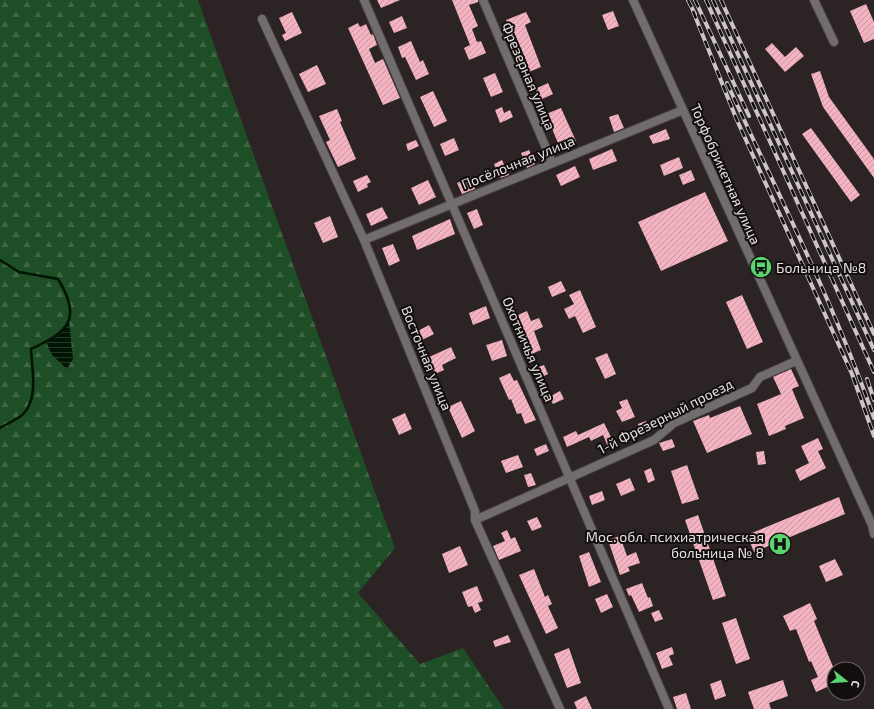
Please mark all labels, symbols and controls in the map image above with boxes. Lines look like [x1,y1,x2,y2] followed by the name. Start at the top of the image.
[499,19,559,133] street label: Фрезерная улица
[687,101,765,247] street label: Торфобрикетная улица
[459,132,577,192] street label: Посёлочная улица
[748,254,774,280] bus stop icon: Больница №8
[776,259,866,276] place label: Больница №8
[499,294,559,404] street label: Охотничья улица
[398,303,456,413] street label: Восточная улица
[595,374,735,458] street label: 1-й Фрезерный проезд
[586,528,764,561] place label: Мос. обл. психиатрическая больница № 8
[767,531,793,557] hospital icon: Мос. обл. психиатрическая больница № 8
[826,661,866,701] north arrow
[849,679,863,690] text: С

